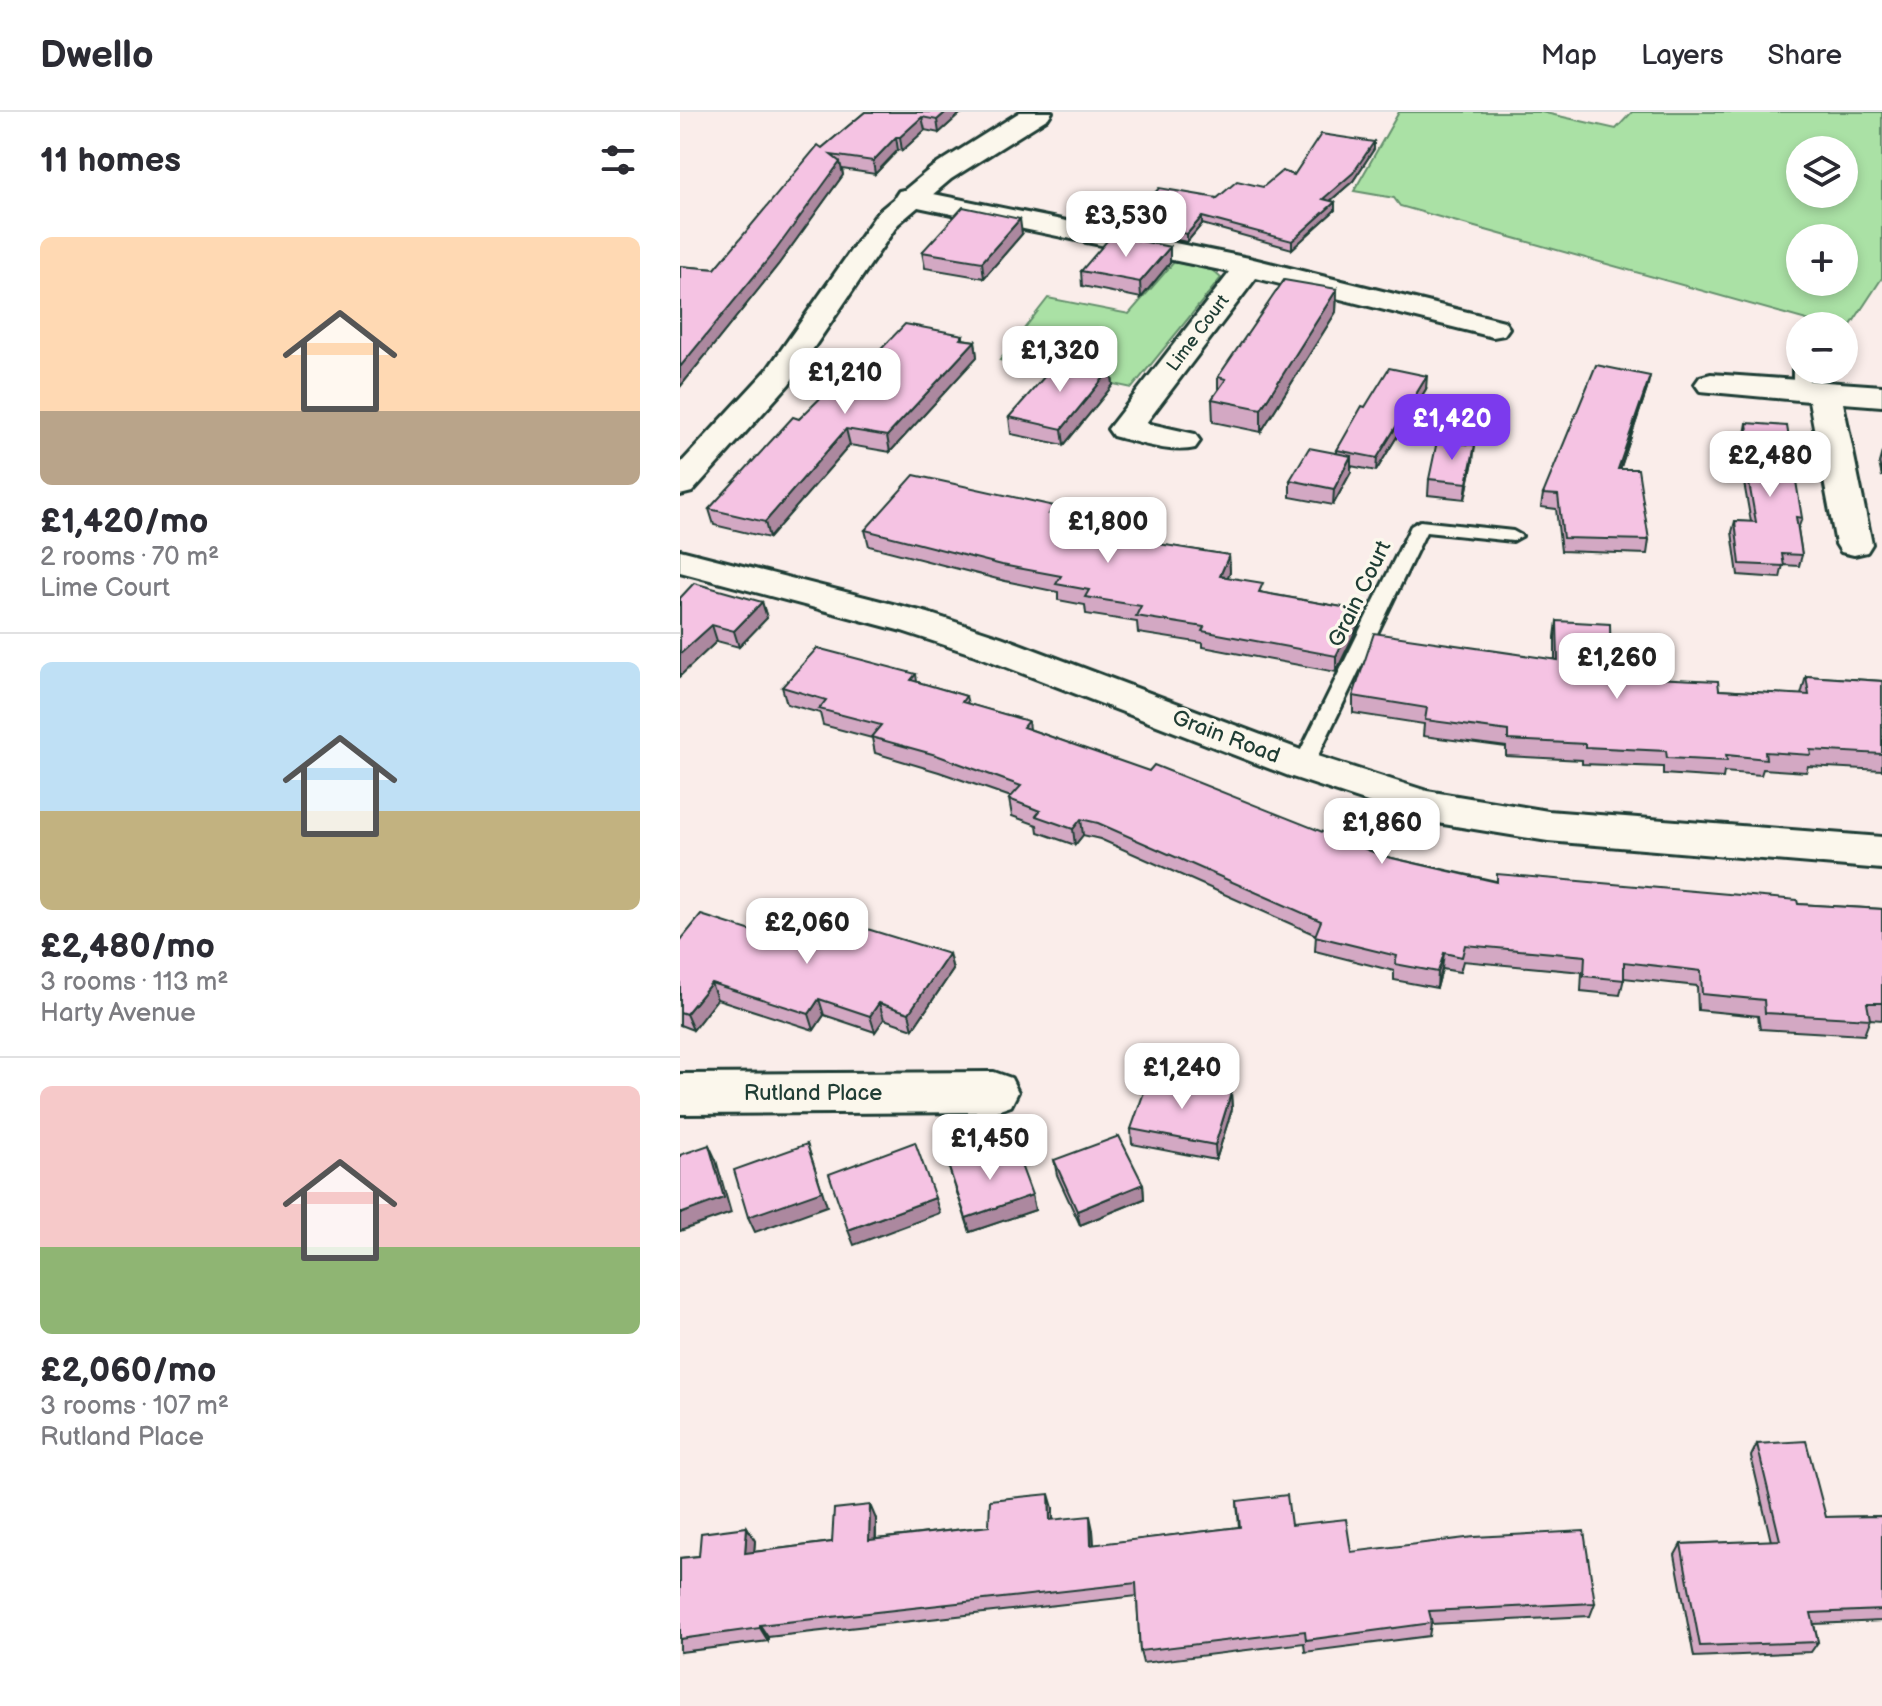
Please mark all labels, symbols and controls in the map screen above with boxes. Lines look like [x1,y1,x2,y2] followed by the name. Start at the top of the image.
[40,33,154,78] text: Dwello
[1541,39,1597,72] text: Map
[1641,39,1724,72] text: Layers
[1768,39,1842,72] text: Share
[1786,136,1858,384] map controls
[1786,136,1858,208] button: layers
[596,138,640,182] icon: filters
[40,140,181,181] text: 11 homes
[1061,191,1191,259] pin: £3,530
[1084,201,1168,232] text: £3,530
[1786,224,1858,296] button: +
[268,289,412,433] icon: home
[1163,290,1234,375] street label: Lime Court
[1786,312,1858,384] button: −
[995,326,1125,394] pin: £1,320
[1020,336,1100,367] text: £1,320
[780,348,910,416] pin: £1,210
[807,358,883,389] text: £1,210
[1387,394,1517,462] pin: £1,420
[1412,404,1492,435] text: £1,420
[1705,431,1835,499] pin: £2,480
[1728,441,1812,472] text: £2,480
[1043,497,1173,565] pin: £1,800
[40,501,208,542] text: £1,420/mo
[1068,507,1148,538] text: £1,800
[1323,536,1397,652] street label: Grain Court
[40,542,219,573] text: 2 rooms · 70 m²
[40,573,170,604] text: Lime Court
[1552,633,1682,701] pin: £1,260
[1577,643,1657,674] text: £1,260
[1168,704,1284,770] street label: Grain Road
[268,714,412,858] icon: home
[1317,798,1447,866] pin: £1,860
[1342,808,1422,839] text: £1,860
[742,898,872,966] pin: £2,060
[764,908,850,939] text: £2,060
[40,926,215,967] text: £2,480/mo
[40,967,229,998] text: 3 rooms · 113 m²
[40,998,196,1029] text: Harty Avenue
[1117,1043,1247,1111] pin: £1,240
[1143,1053,1221,1084] text: £1,240
[744,1080,882,1107] street label: Rutland Place
[925,1114,1055,1182] pin: £1,450
[950,1124,1030,1155] text: £1,450
[268,1138,412,1282] icon: home
[40,1350,216,1391] text: £2,060/mo
[40,1391,229,1422] text: 3 rooms · 107 m²
[40,1422,204,1453] text: Rutland Place

